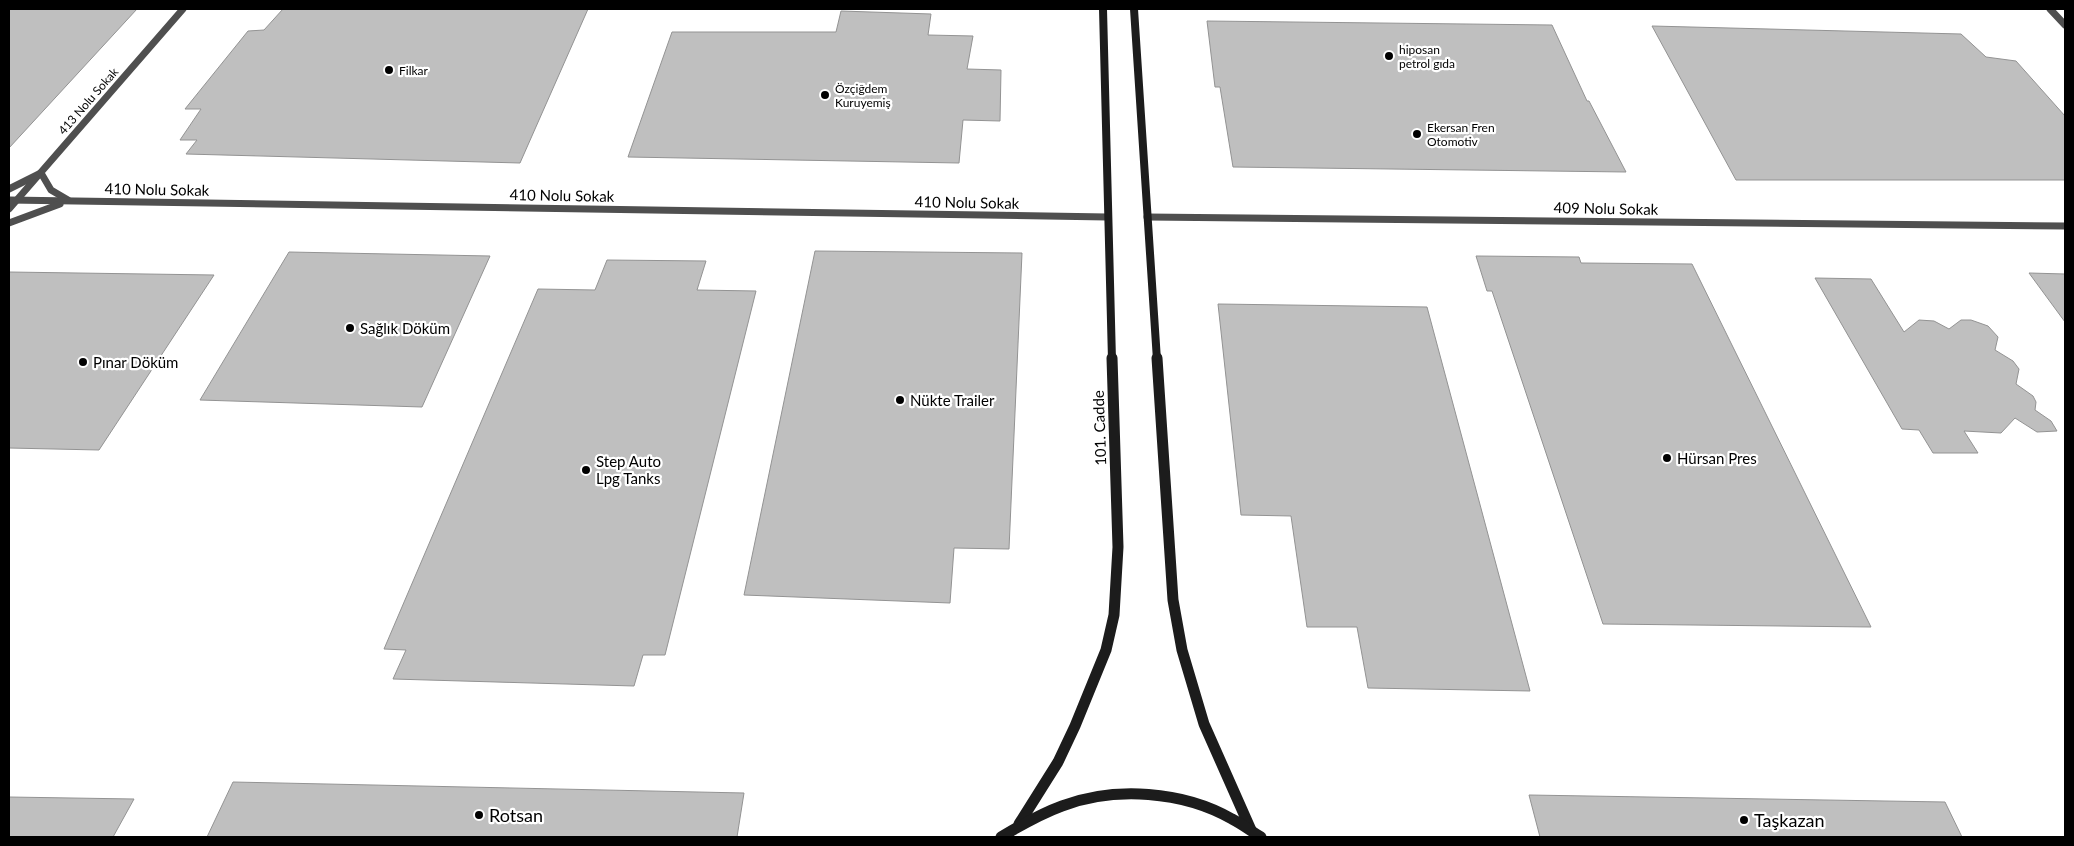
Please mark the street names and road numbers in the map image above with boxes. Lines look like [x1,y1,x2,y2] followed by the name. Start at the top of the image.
[55,64,122,138] street label: 413 Nolu Sokak
[104,179,210,199] street label: 410 Nolu Sokak
[509,185,615,205] street label: 410 Nolu Sokak
[914,192,1020,212] street label: 410 Nolu Sokak
[1553,198,1659,218] street label: 409 Nolu Sokak
[1089,390,1109,466] street label: 101. Cadde

